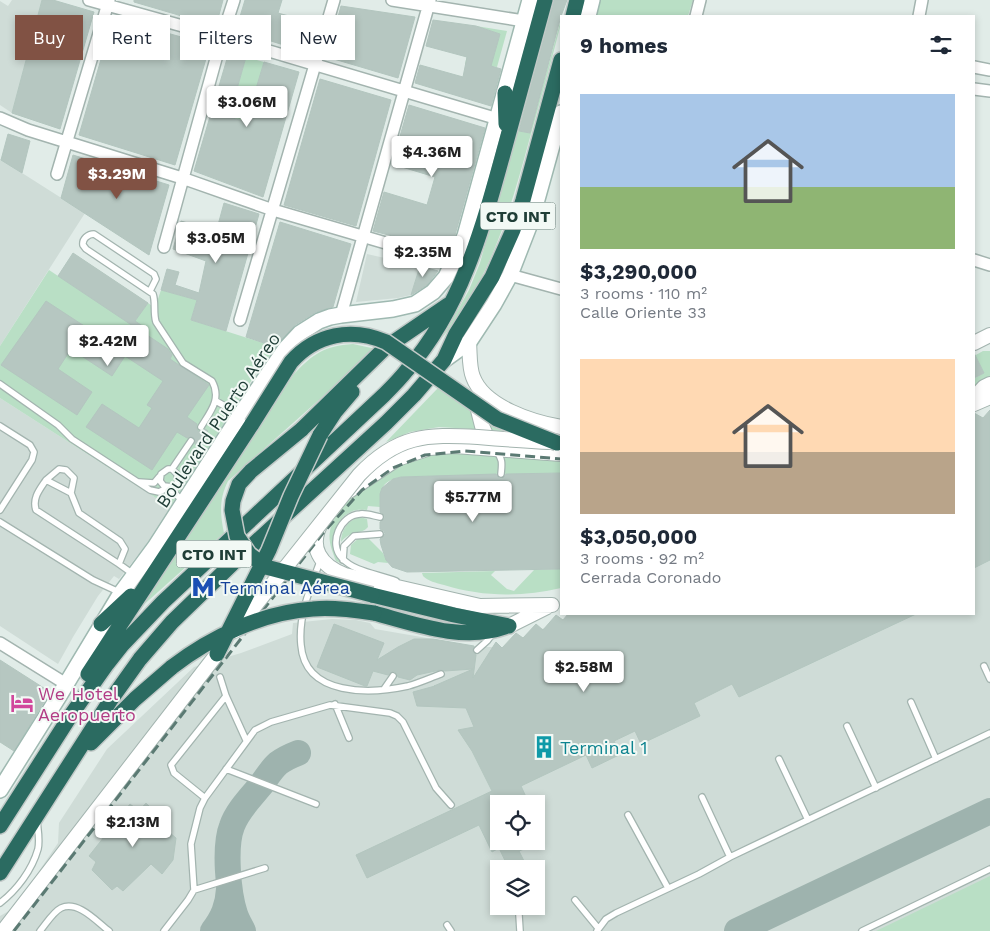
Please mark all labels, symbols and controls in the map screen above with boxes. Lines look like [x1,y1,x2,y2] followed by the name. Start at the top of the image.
[15,15,83,60] chip: Buy
[93,15,170,60] chip: Rent
[180,15,271,60] chip: Filters
[281,15,355,60] chip: New
[927,31,955,59] icon: filters
[580,33,668,58] text: 9 homes
[206,86,288,128] pin: $3.06M
[218,92,276,111] text: $3.06M
[723,126,813,216] icon: home
[391,136,473,178] pin: $4.36M
[402,142,462,161] text: $4.36M
[76,158,158,200] pin: $3.29M
[88,164,146,183] text: $3.29M
[480,202,556,230] road number: CTO INT
[175,222,257,264] pin: $3.05M
[187,228,245,247] text: $3.05M
[382,236,464,278] pin: $2.35M
[394,242,452,261] text: $2.35M
[580,259,697,284] text: $3,290,000
[580,284,707,303] text: 3 rooms · 110 m²
[580,303,706,322] text: Calle Oriente 33
[67,324,149,367] pin: $2.42M
[152,329,284,511] street label: Boulevard Puerto Aéreo
[79,331,137,350] text: $2.42M
[723,391,813,481] icon: home
[432,480,514,523] pin: $5.77M
[445,487,501,506] text: $5.77M
[580,524,697,549] text: $3,050,000
[176,540,252,568] road number: CTO INT
[580,549,704,568] text: 3 rooms · 92 m²
[580,568,721,587] text: Cerrada Coronado
[190,574,216,600] metro station icon: Terminal Aérea
[220,577,350,598] place label: Terminal Aérea
[543,650,625,693] pin: $2.58M
[555,657,613,676] text: $2.58M
[38,683,136,725] place label: We Hotel Aeropuerto
[9,690,35,716] hotel icon: We Hotel Aeropuerto
[531,734,557,760] building icon: Terminal 1
[560,737,648,758] place label: Terminal 1
[490,795,545,915] map controls
[490,795,545,850] button: locate
[92,806,174,848] pin: $2.13M
[106,812,160,831] text: $2.13M
[490,860,545,915] button: layers

